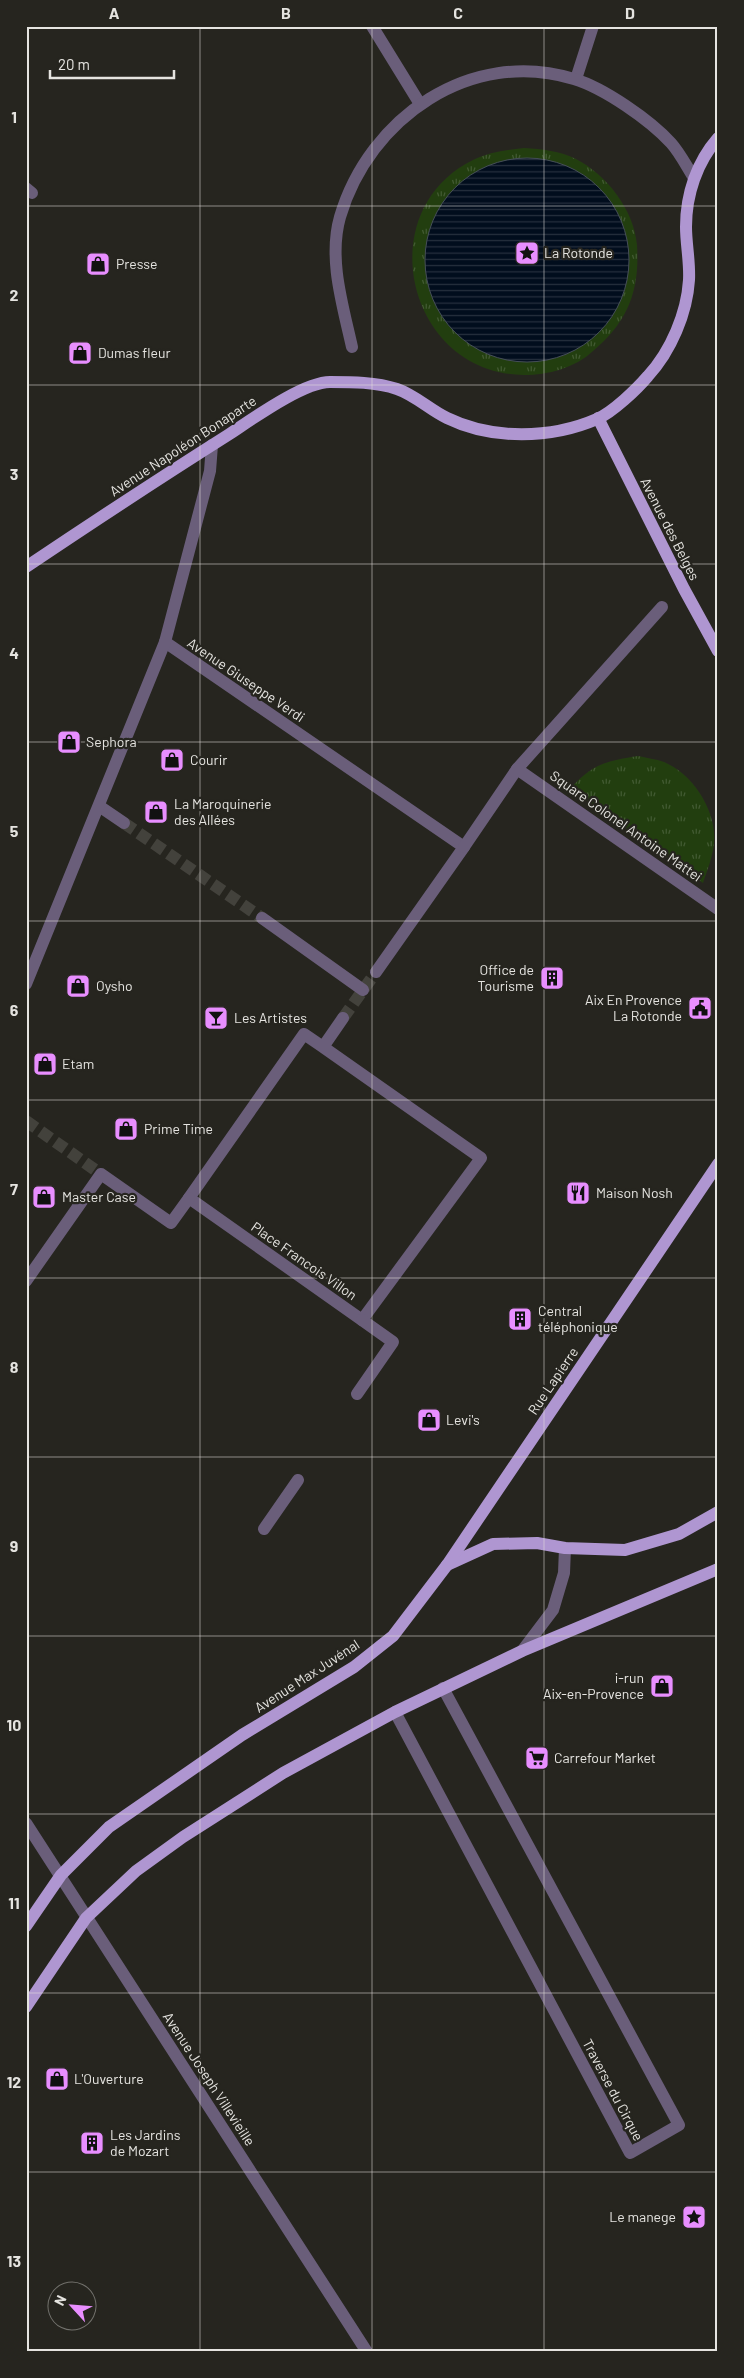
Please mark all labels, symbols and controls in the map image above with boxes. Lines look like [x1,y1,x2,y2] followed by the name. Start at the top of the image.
[109,3,120,22] text: A
[281,3,291,22] text: B
[453,3,463,22] text: C
[625,3,635,22] text: D
[50,48,174,80] scale bar
[58,55,90,73] text: 20 m
[11,107,17,126] text: 1
[514,240,540,266] place icon: La Rotonde
[544,244,613,261] place label: La Rotonde
[85,251,111,277] shop icon: Presse
[116,255,157,272] place label: Presse
[10,285,19,304] text: 2
[67,340,93,366] shop icon: Dumas fleur
[98,344,171,361] place label: Dumas fleur
[106,392,259,499] street label: Avenue Napoléon Bonaparte
[10,464,18,483] text: 3
[637,475,704,583] street label: Avenue des Belges
[184,634,308,725] street label: Avenue Giuseppe Verdi
[9,643,19,662] text: 4
[56,729,82,755] shop icon: Sephora
[86,733,137,750] place label: Sephora
[159,747,185,773] shop icon: Courir
[190,751,227,768] place label: Courir
[547,767,706,885] street label: Square Colonel Antoine Mattei
[174,795,272,828] place label: La Maroquinerie des Allées
[143,799,169,825] shop icon: La Maroquinerie des Allées
[10,821,19,840] text: 5
[478,961,534,994] place label: Office de Tourisme
[539,965,565,991] building icon: Office de Tourisme
[65,973,91,999] shop icon: Oysho
[96,977,133,994] place label: Oysho
[585,991,682,1024] place label: Aix En Provence La Rotonde
[687,995,713,1021] public building icon: Aix En Provence La Rotonde
[10,1000,19,1019] text: 6
[203,1005,229,1031] bar icon: Les Artistes
[234,1009,307,1026] place label: Les Artistes
[32,1051,58,1077] shop icon: Etam
[62,1055,94,1072] place label: Etam
[113,1116,139,1142] shop icon: Prime Time
[144,1120,213,1137] place label: Prime Time
[10,1179,18,1198] text: 7
[565,1180,591,1206] restaurant icon: Maison Nosh
[31,1184,57,1210] shop icon: Master Case
[596,1184,673,1201] place label: Maison Nosh
[62,1188,136,1205] place label: Master Case
[248,1218,360,1303] street label: Place Francois Villon
[538,1302,618,1335] place label: Central téléphonique
[507,1306,533,1332] building icon: Central téléphonique
[524,1344,581,1418] street label: Rue Lapierre
[10,1357,19,1376] text: 8
[416,1407,442,1433] shop icon: Levi's
[446,1411,480,1428] place label: Levi's
[10,1536,18,1555] text: 9
[251,1635,362,1716] street label: Avenue Max Juvénal
[543,1669,644,1702] place label: i-run Aix-en-Provence
[649,1673,675,1699] shop icon: i-run Aix-en-Provence
[7,1715,21,1734] text: 10
[524,1745,550,1771] supermarket icon: Carrefour Market
[554,1749,656,1766] place label: Carrefour Market
[8,1893,20,1912] text: 11
[160,2009,259,2149] street label: Avenue Joseph Villevieille
[579,2036,647,2144] street label: Traverse du Cirque
[44,2066,70,2092] shop icon: L'Ouverture
[74,2070,144,2087] place label: L'Ouverture
[7,2072,21,2091] text: 12
[110,2126,181,2159] place label: Les Jardins de Mozart
[79,2130,105,2156] building icon: Les Jardins de Mozart
[681,2204,707,2230] place icon: Le manege
[609,2208,676,2225] place label: Le manege
[7,2251,21,2270] text: 13
[48,2280,98,2330] north arrow
[50,2292,70,2308] text: N

